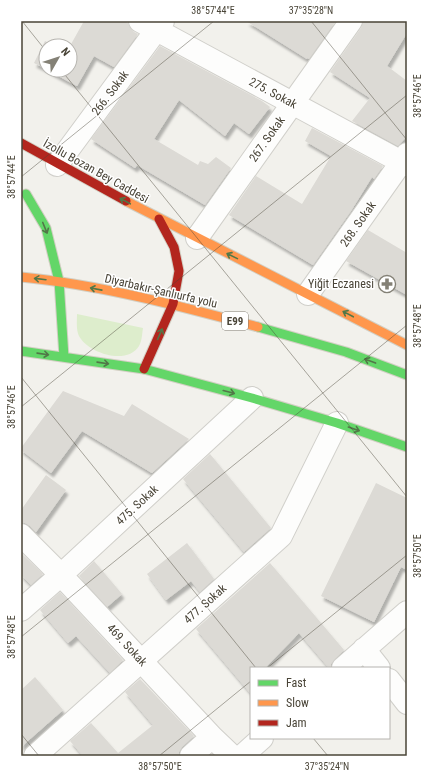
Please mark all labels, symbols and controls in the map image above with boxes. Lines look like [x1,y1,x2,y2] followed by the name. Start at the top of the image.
[191,5,235,16] text: 38°57'44"E
[289,5,333,16] text: 37°35'28"N
[38,38,78,78] north arrow
[58,45,73,59] text: N
[89,67,132,118] street label: 266. Sokak
[247,74,300,112] street label: 275. Sokak
[412,74,423,118] text: 38°57'46"E
[246,113,288,165] street label: 267. Sokak
[41,135,152,206] street label: İzollu Bozan Bey Caddesi
[6,155,17,199] text: 38°57'44"E
[119,196,131,204] one-way arrow
[337,198,379,250] street label: 268. Sokak
[42,221,49,233] one-way arrow
[226,252,238,259] one-way arrow
[103,271,219,311] street label: Diyarbakır-Şanlıurfa yolu
[377,274,397,294] pharmacy icon: Yiğit Eczanesi
[34,275,47,283] one-way arrow
[308,277,374,291] place label: Yiğit Eczanesi
[90,284,103,292] one-way arrow
[412,304,423,348] text: 38°57'48"E
[342,310,354,318] one-way arrow
[222,312,248,330] road number: E99
[157,328,164,340] one-way arrow
[36,350,49,358] one-way arrow
[365,357,377,365] one-way arrow
[96,359,109,367] one-way arrow
[6,385,17,429] text: 38°57'46"E
[223,389,236,396] one-way arrow
[347,426,360,433] one-way arrow
[113,482,161,528] street label: 475. Sokak
[412,534,423,578] text: 38°57'50"E
[181,581,230,627] street label: 477. Sokak
[6,615,17,659] text: 38°57'48"E
[104,621,150,669] street label: 469. Sokak
[250,667,390,739] legend
[286,676,307,690] text: Fast
[286,696,309,710] text: Slow
[286,716,307,730] text: Jam
[138,761,182,772] text: 38°57'50"E
[305,761,349,772] text: 37°35'24"N

